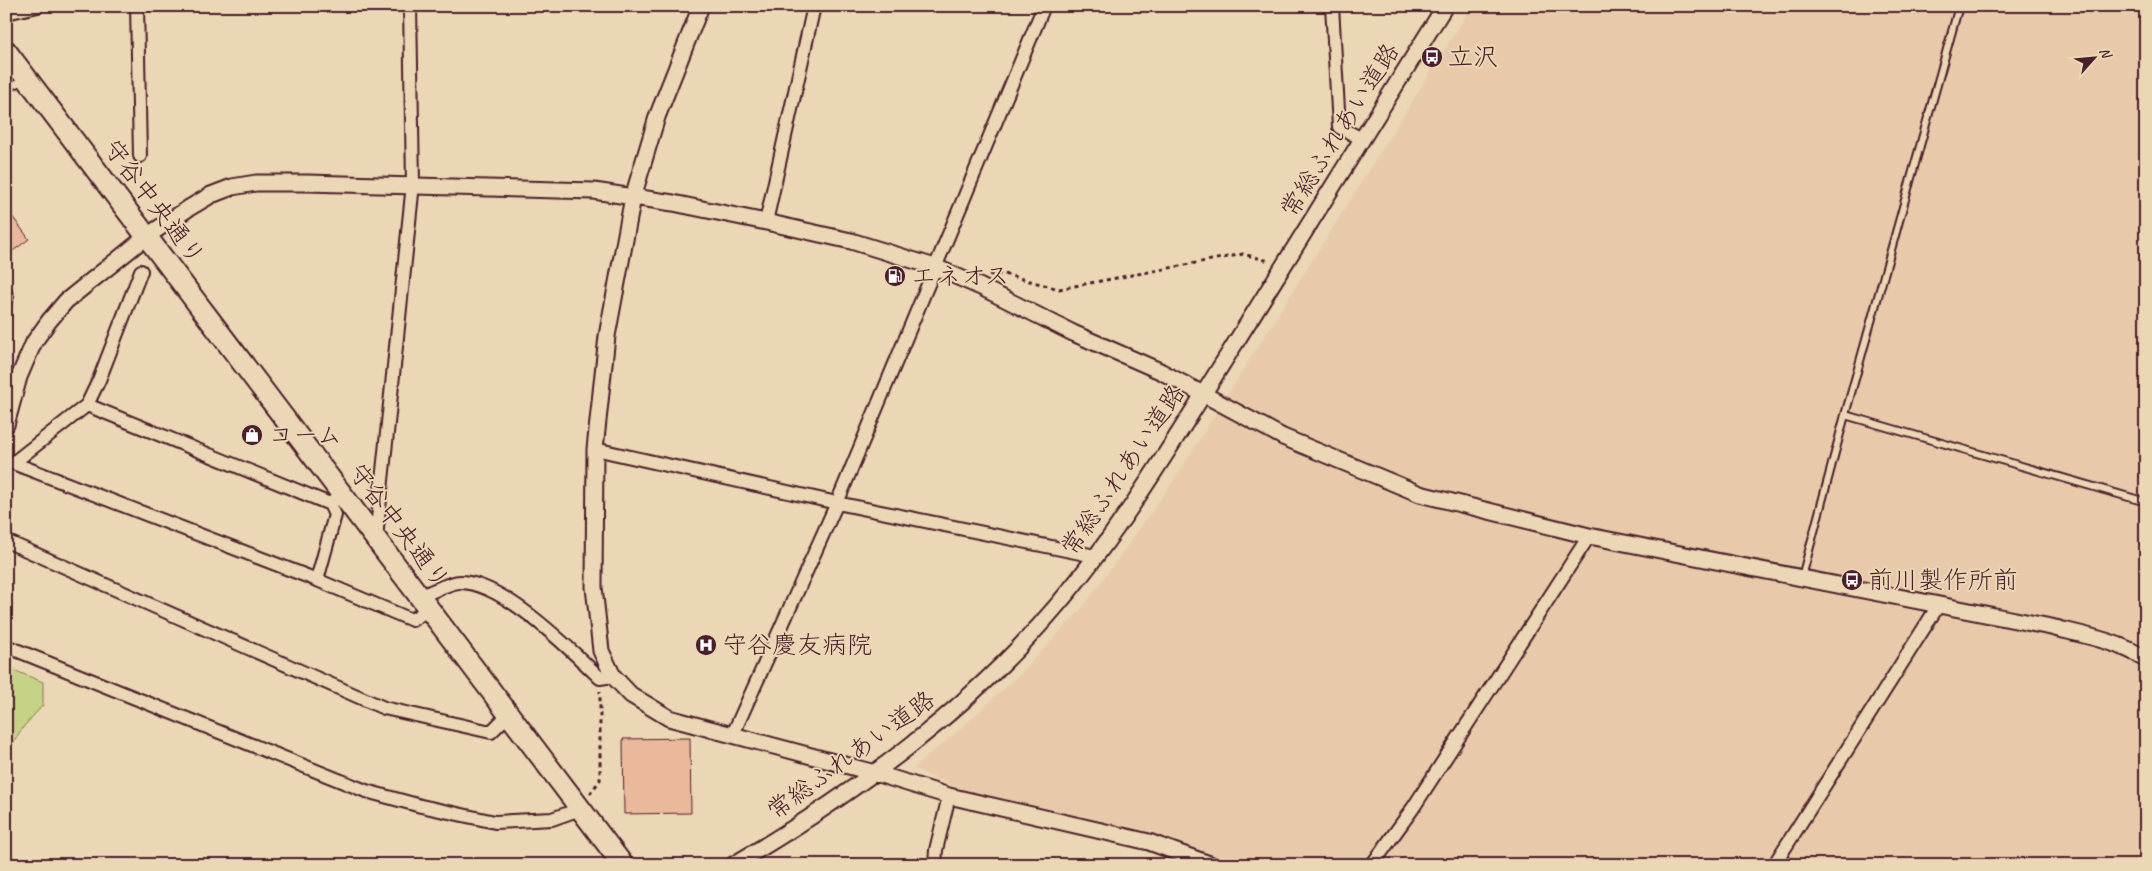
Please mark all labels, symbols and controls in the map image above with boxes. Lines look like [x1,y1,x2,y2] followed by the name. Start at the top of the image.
[2070,32,2120,82] north arrow
[1273,37,1407,223] street label: 常総ふれあい道路
[1448,41,1498,73] place label: 立沢
[1420,45,1444,69] bus stop icon: 立沢
[2096,45,2116,62] text: N
[96,132,212,272] street label: 守谷中央通り
[911,260,1010,292] place label: エネオス
[883,264,907,288] fuel station icon: エネオス
[1054,378,1192,562] street label: 常総ふれあい道路
[268,419,342,451] place label: コーム
[240,423,264,447] shop icon: コーム
[341,456,457,596] street label: 守谷中央通り
[1868,564,2018,596] place label: 前川製作所前
[1840,568,1864,592] bus stop icon: 前川製作所前
[722,629,872,661] place label: 守谷慶友病院
[694,633,718,657] hospital icon: 守谷慶友病院
[761,683,941,827] street label: 常総ふれあい道路

